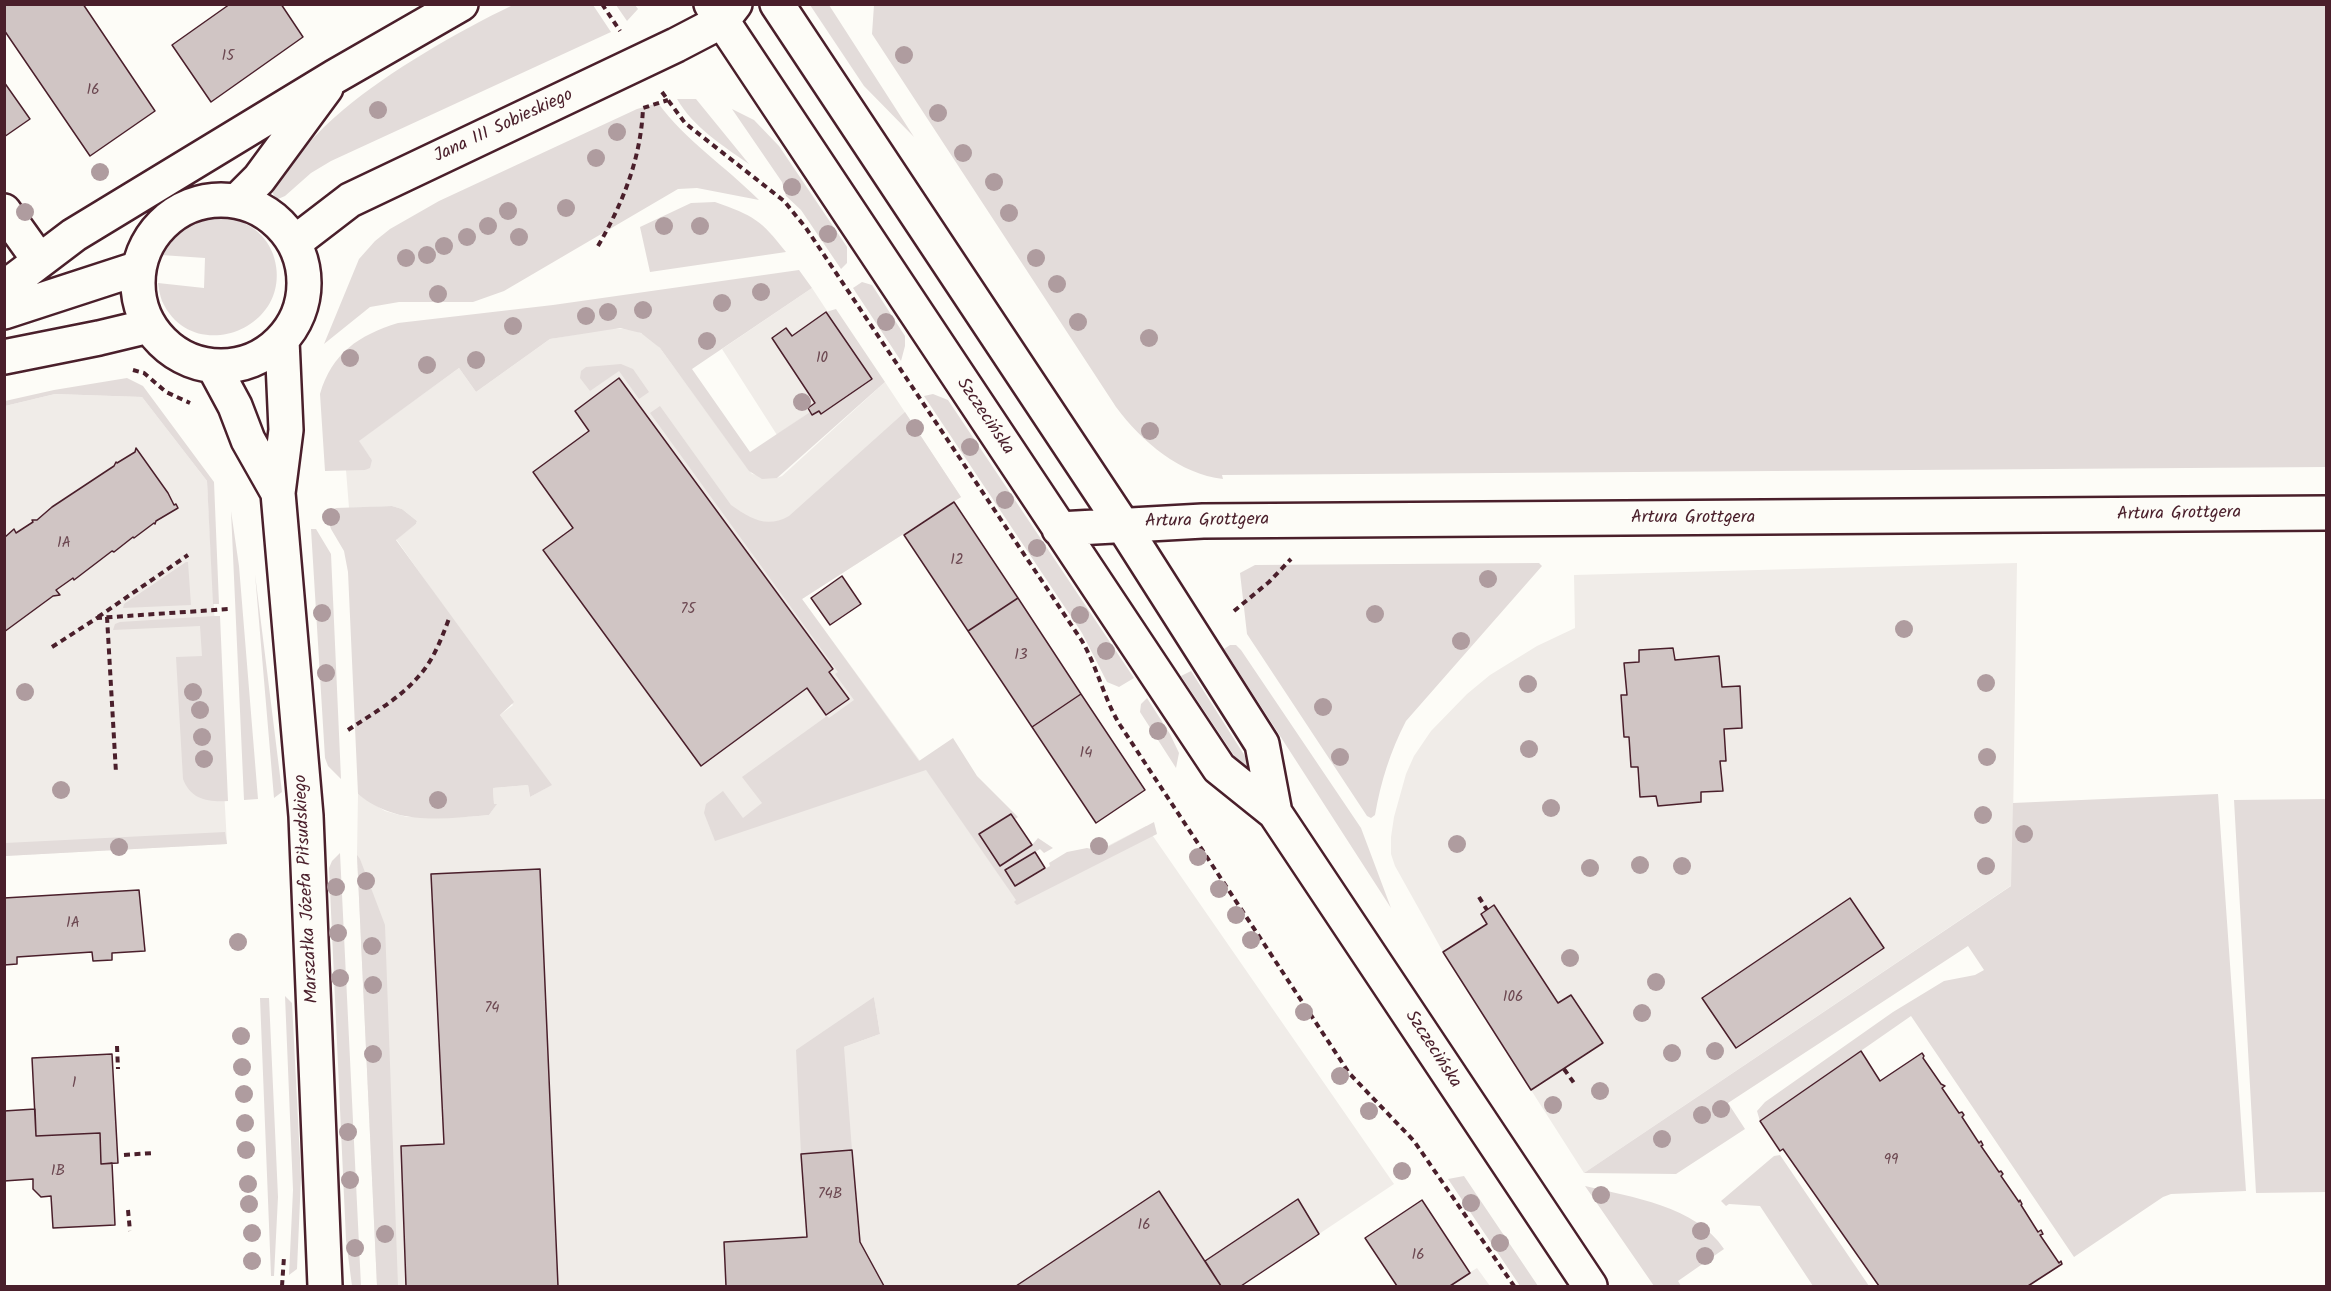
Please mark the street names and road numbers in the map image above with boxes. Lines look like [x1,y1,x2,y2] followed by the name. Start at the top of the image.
[431,85,577,169] street label: Jana III Sobieskiego
[950,375,1018,459] street label: Szczecińska
[2117,503,2241,527] street label: Artura Grottgera
[1631,508,1755,530] street label: Artura Grottgera
[1145,510,1269,534] street label: Artura Grottgera
[291,774,325,1004] street label: Marszałka Józefa Piłsudskiego
[1399,1007,1465,1093] street label: Szczecińska

